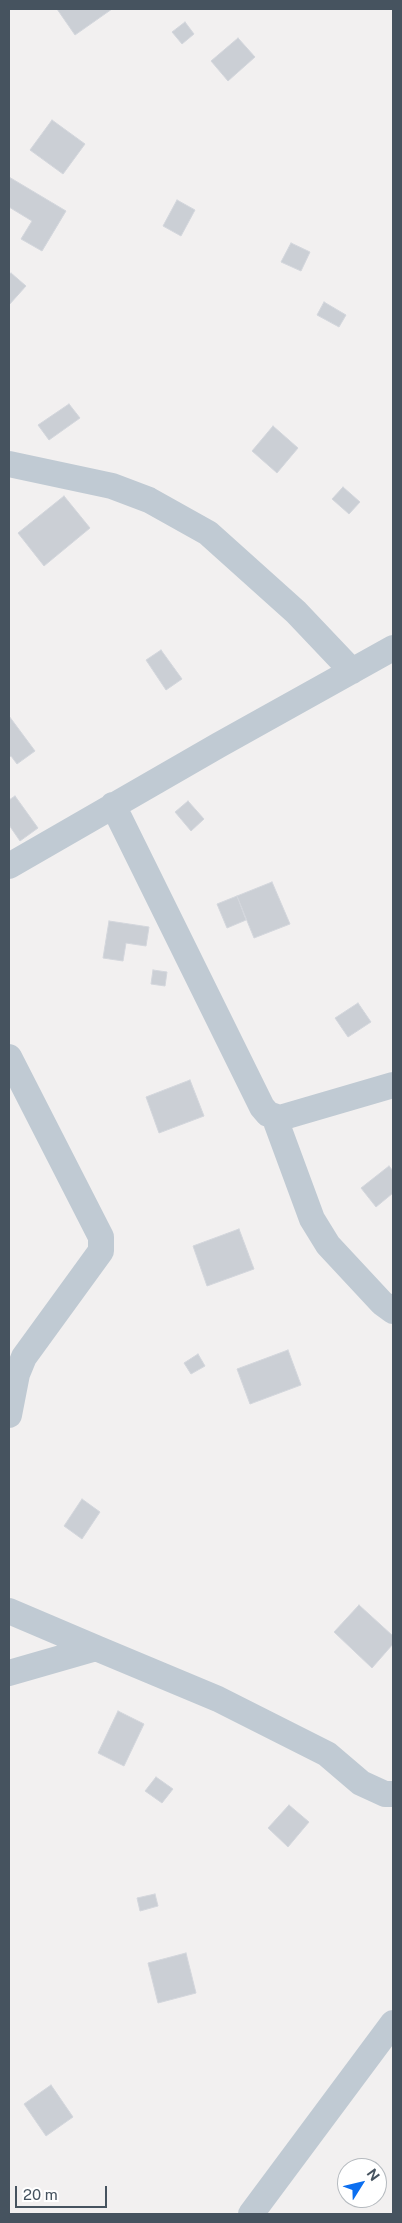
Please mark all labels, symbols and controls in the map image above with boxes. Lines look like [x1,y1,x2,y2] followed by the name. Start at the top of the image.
[337,2158,387,2208] north arrow
[364,2166,383,2184] text: N
[18,2176,110,2208] scale bar
[23,2186,58,2203] text: 20 m

